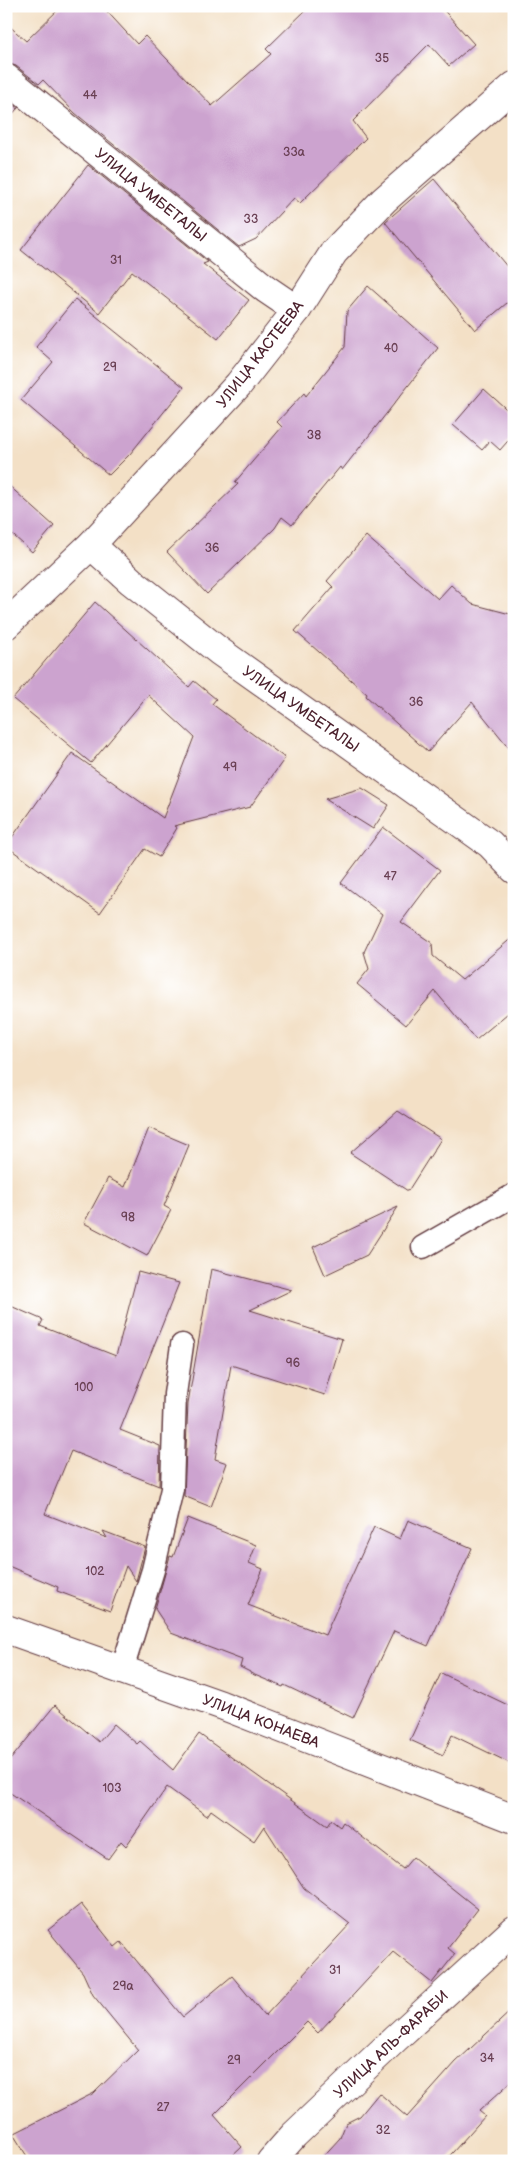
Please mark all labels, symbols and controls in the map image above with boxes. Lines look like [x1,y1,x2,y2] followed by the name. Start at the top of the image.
[375,51,389,66] house number: 35
[83,88,98,103] house number: 44
[91,144,210,246] street label: УЛИЦА УМБЕТАЛЫ
[283,145,305,160] house number: 33а
[244,212,258,227] house number: 33
[110,253,122,268] house number: 31
[213,296,309,412] street label: УЛИЦА КАСТЕЕВА
[384,341,398,356] house number: 40
[103,360,117,375] house number: 29
[307,428,321,443] house number: 38
[205,541,219,556] house number: 36
[239,662,363,757] street label: УЛИЦА УМБЕТАЛЫ
[409,695,423,710] house number: 36
[223,760,237,775] house number: 49
[383,869,397,884] house number: 47
[121,1210,135,1225] house number: 98
[286,1356,300,1371] house number: 96
[75,1380,93,1395] house number: 100
[86,1564,104,1579] house number: 102
[200,1690,323,1753] street label: УЛИЦА КОНАЕВА
[102,1781,122,1796] house number: 103
[329,1963,341,1978] house number: 31
[112,1979,134,1994] house number: 29а
[330,1986,453,2102] street label: УЛИЦА АЛЬ-ФАРАБИ
[480,2051,495,2066] house number: 34
[227,2053,241,2068] house number: 29
[157,2100,170,2115] house number: 27
[376,2123,390,2138] house number: 32

